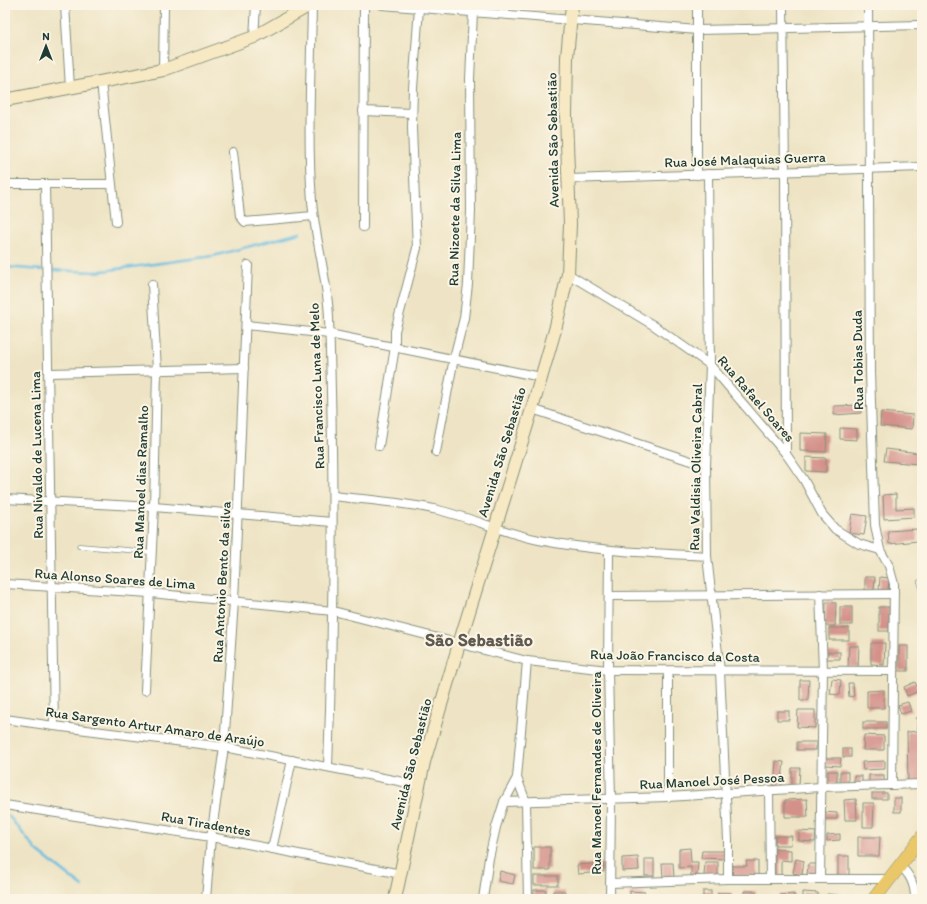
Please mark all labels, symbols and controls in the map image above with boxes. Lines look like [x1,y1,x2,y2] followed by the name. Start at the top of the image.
[26,26,66,66] north arrow
[42,30,50,43] text: N
[543,72,563,208] street label: Avenida São Sebastião
[445,132,465,286] street label: Rua Nizoete da Silva Lima
[664,149,826,171] street label: Rua José Malaquias Guerra
[306,303,328,469] street label: Rua Francisco Luna de Melo
[849,309,867,410] street label: Rua Tobias Duda
[714,352,798,446] street label: Rua Rafael Soares
[27,371,47,539] street label: Rua Nivaldo de Lucena Lima
[686,383,706,551] street label: Rua Valdisia Oliveira Cabral
[474,385,530,519] street label: Avenida São Sebastião
[130,405,152,559] street label: Rua Manoel dias Ramalho
[209,500,235,663] street label: Rua Antonio Bento da silva
[34,565,197,593] street label: Rua Alonso Soares de Lima
[425,629,533,651] district label: São Sebastião
[590,646,761,666] street label: Rua João Francisco da Costa
[588,670,605,875] street label: Rua Manoel Fernandes de Oliveira
[386,696,436,832] street label: Avenida São Sebastião
[44,703,266,751] street label: Rua Sargento Artur Amaro de Araújo
[639,769,786,793] street label: Rua Manoel José Pessoa
[160,808,252,840] street label: Rua Tiradentes

